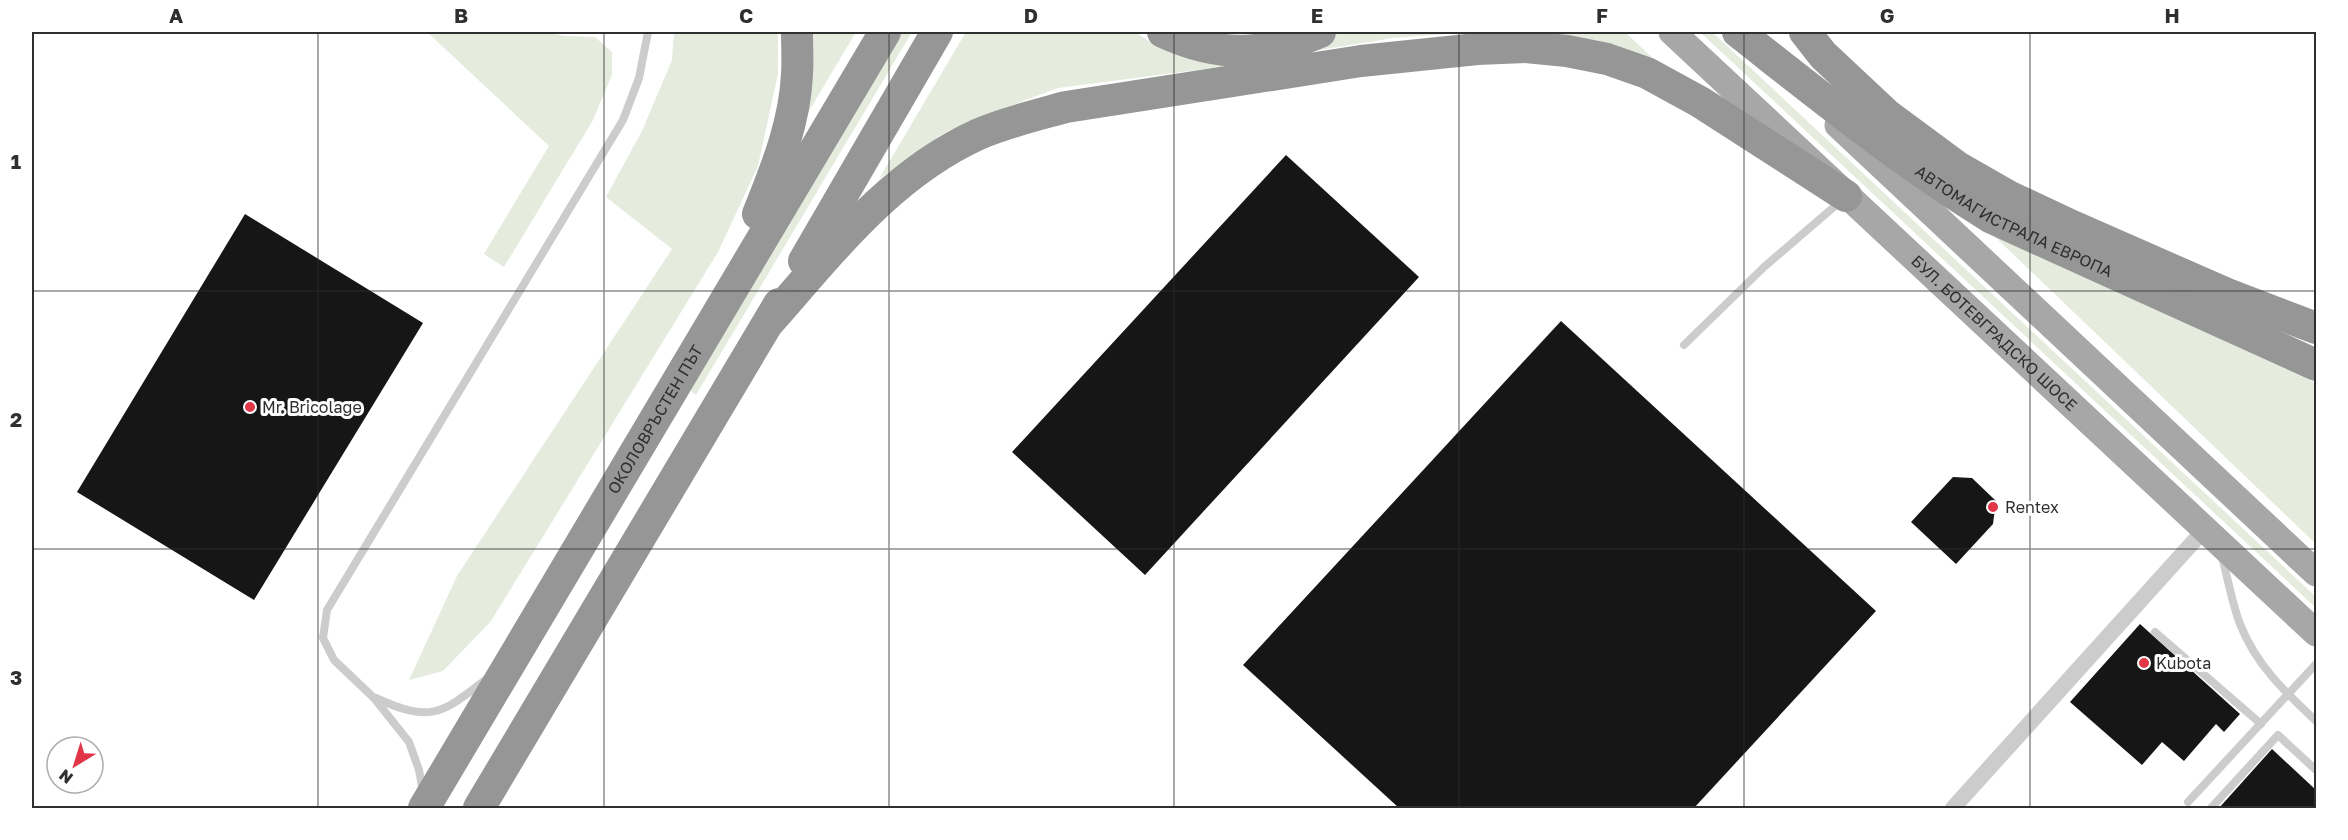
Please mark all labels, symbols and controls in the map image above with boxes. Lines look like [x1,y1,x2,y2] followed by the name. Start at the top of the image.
[169,3,183,27] text: A
[454,3,468,27] text: B
[739,3,753,27] text: C
[1024,3,1038,27] text: D
[1311,3,1323,27] text: E
[1596,3,1608,27] text: F
[1880,3,1894,27] text: G
[2164,3,2180,27] text: H
[11,149,21,173] text: 1
[1911,161,2116,282] street label: АВТОМАГИСТРАЛА ЕВРОПА
[1907,251,2081,415] street label: БУЛ. БОТЕВГРАДСКО ШОСЕ
[603,341,707,497] street label: ОКОЛОВРЪСТЕН ПЪТ
[262,397,362,417] place label: Mr. Bricolage
[243,400,257,414] marker: Mr. Bricolage
[10,407,22,431] text: 2
[2005,497,2059,517] place label: Rentex
[1986,500,2000,514] marker: Rentex
[2156,653,2211,673] place label: Kubota
[2137,656,2151,670] marker: Kubota
[10,665,22,689] text: 3
[45,735,105,795] north arrow
[55,765,77,788] text: N

